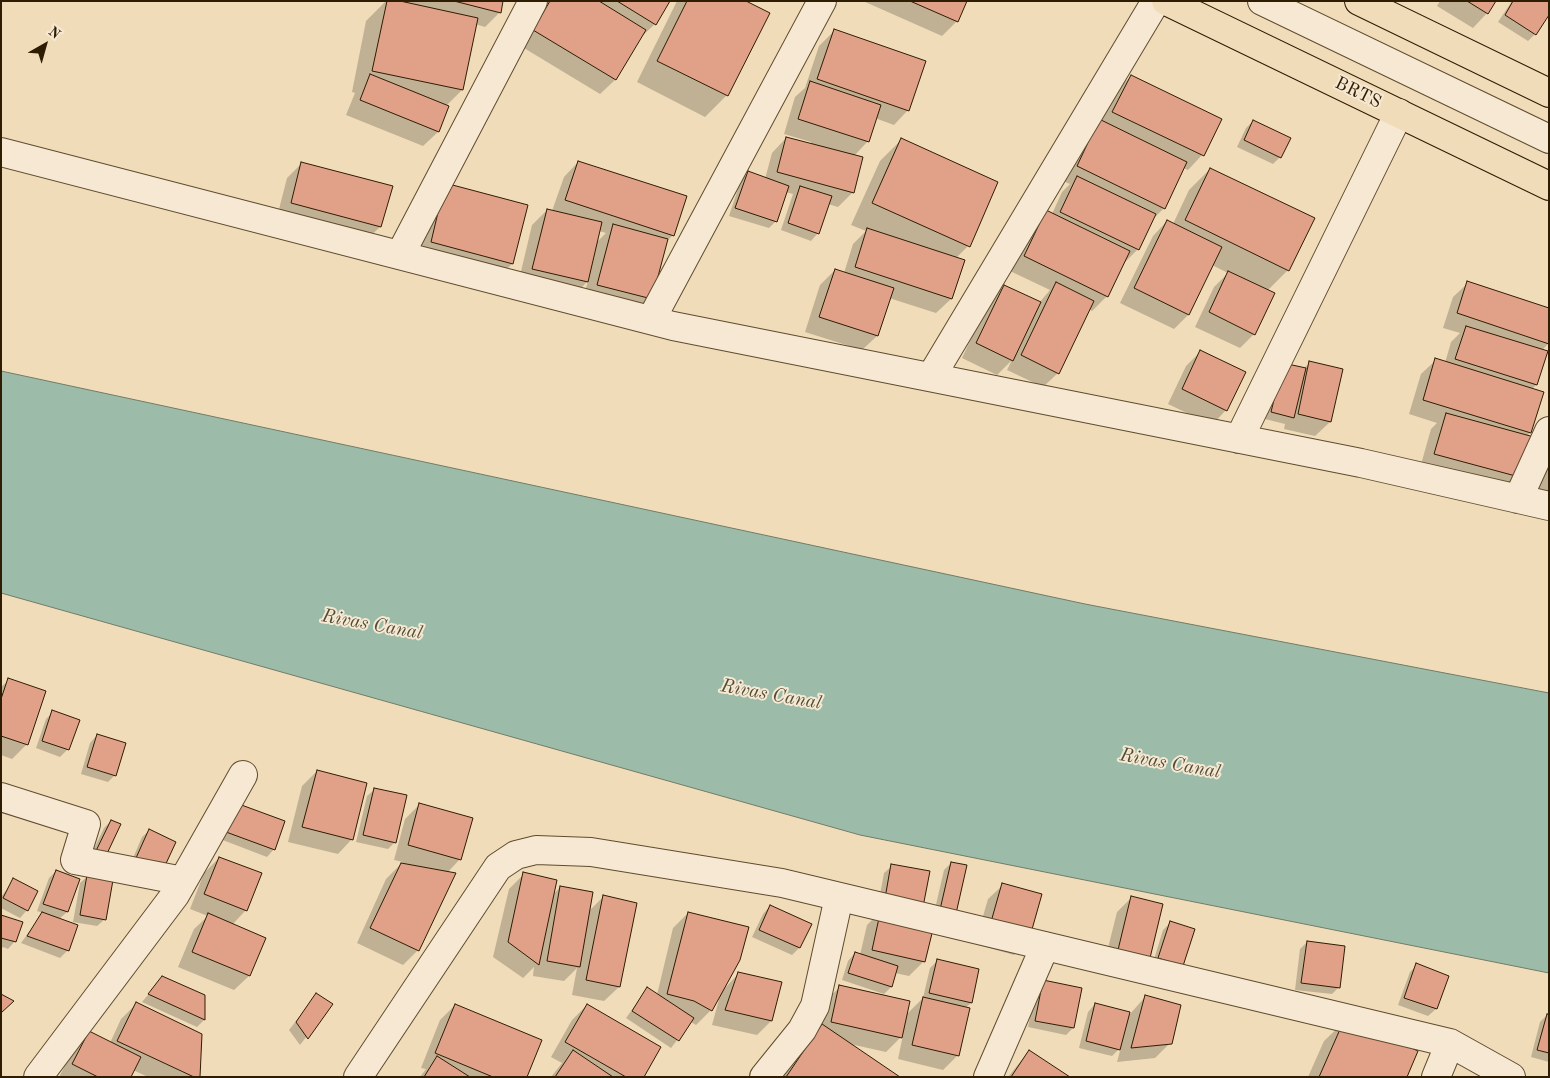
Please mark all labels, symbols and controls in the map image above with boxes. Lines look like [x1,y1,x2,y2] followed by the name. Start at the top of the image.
[20,20,70,70] north arrow
[46,24,63,42] text: N
[1331,72,1385,114] street label: BRTS
[320,605,424,645] water label: Rivas Canal
[719,675,823,715] water label: Rivas Canal
[1118,744,1222,784] water label: Rivas Canal

